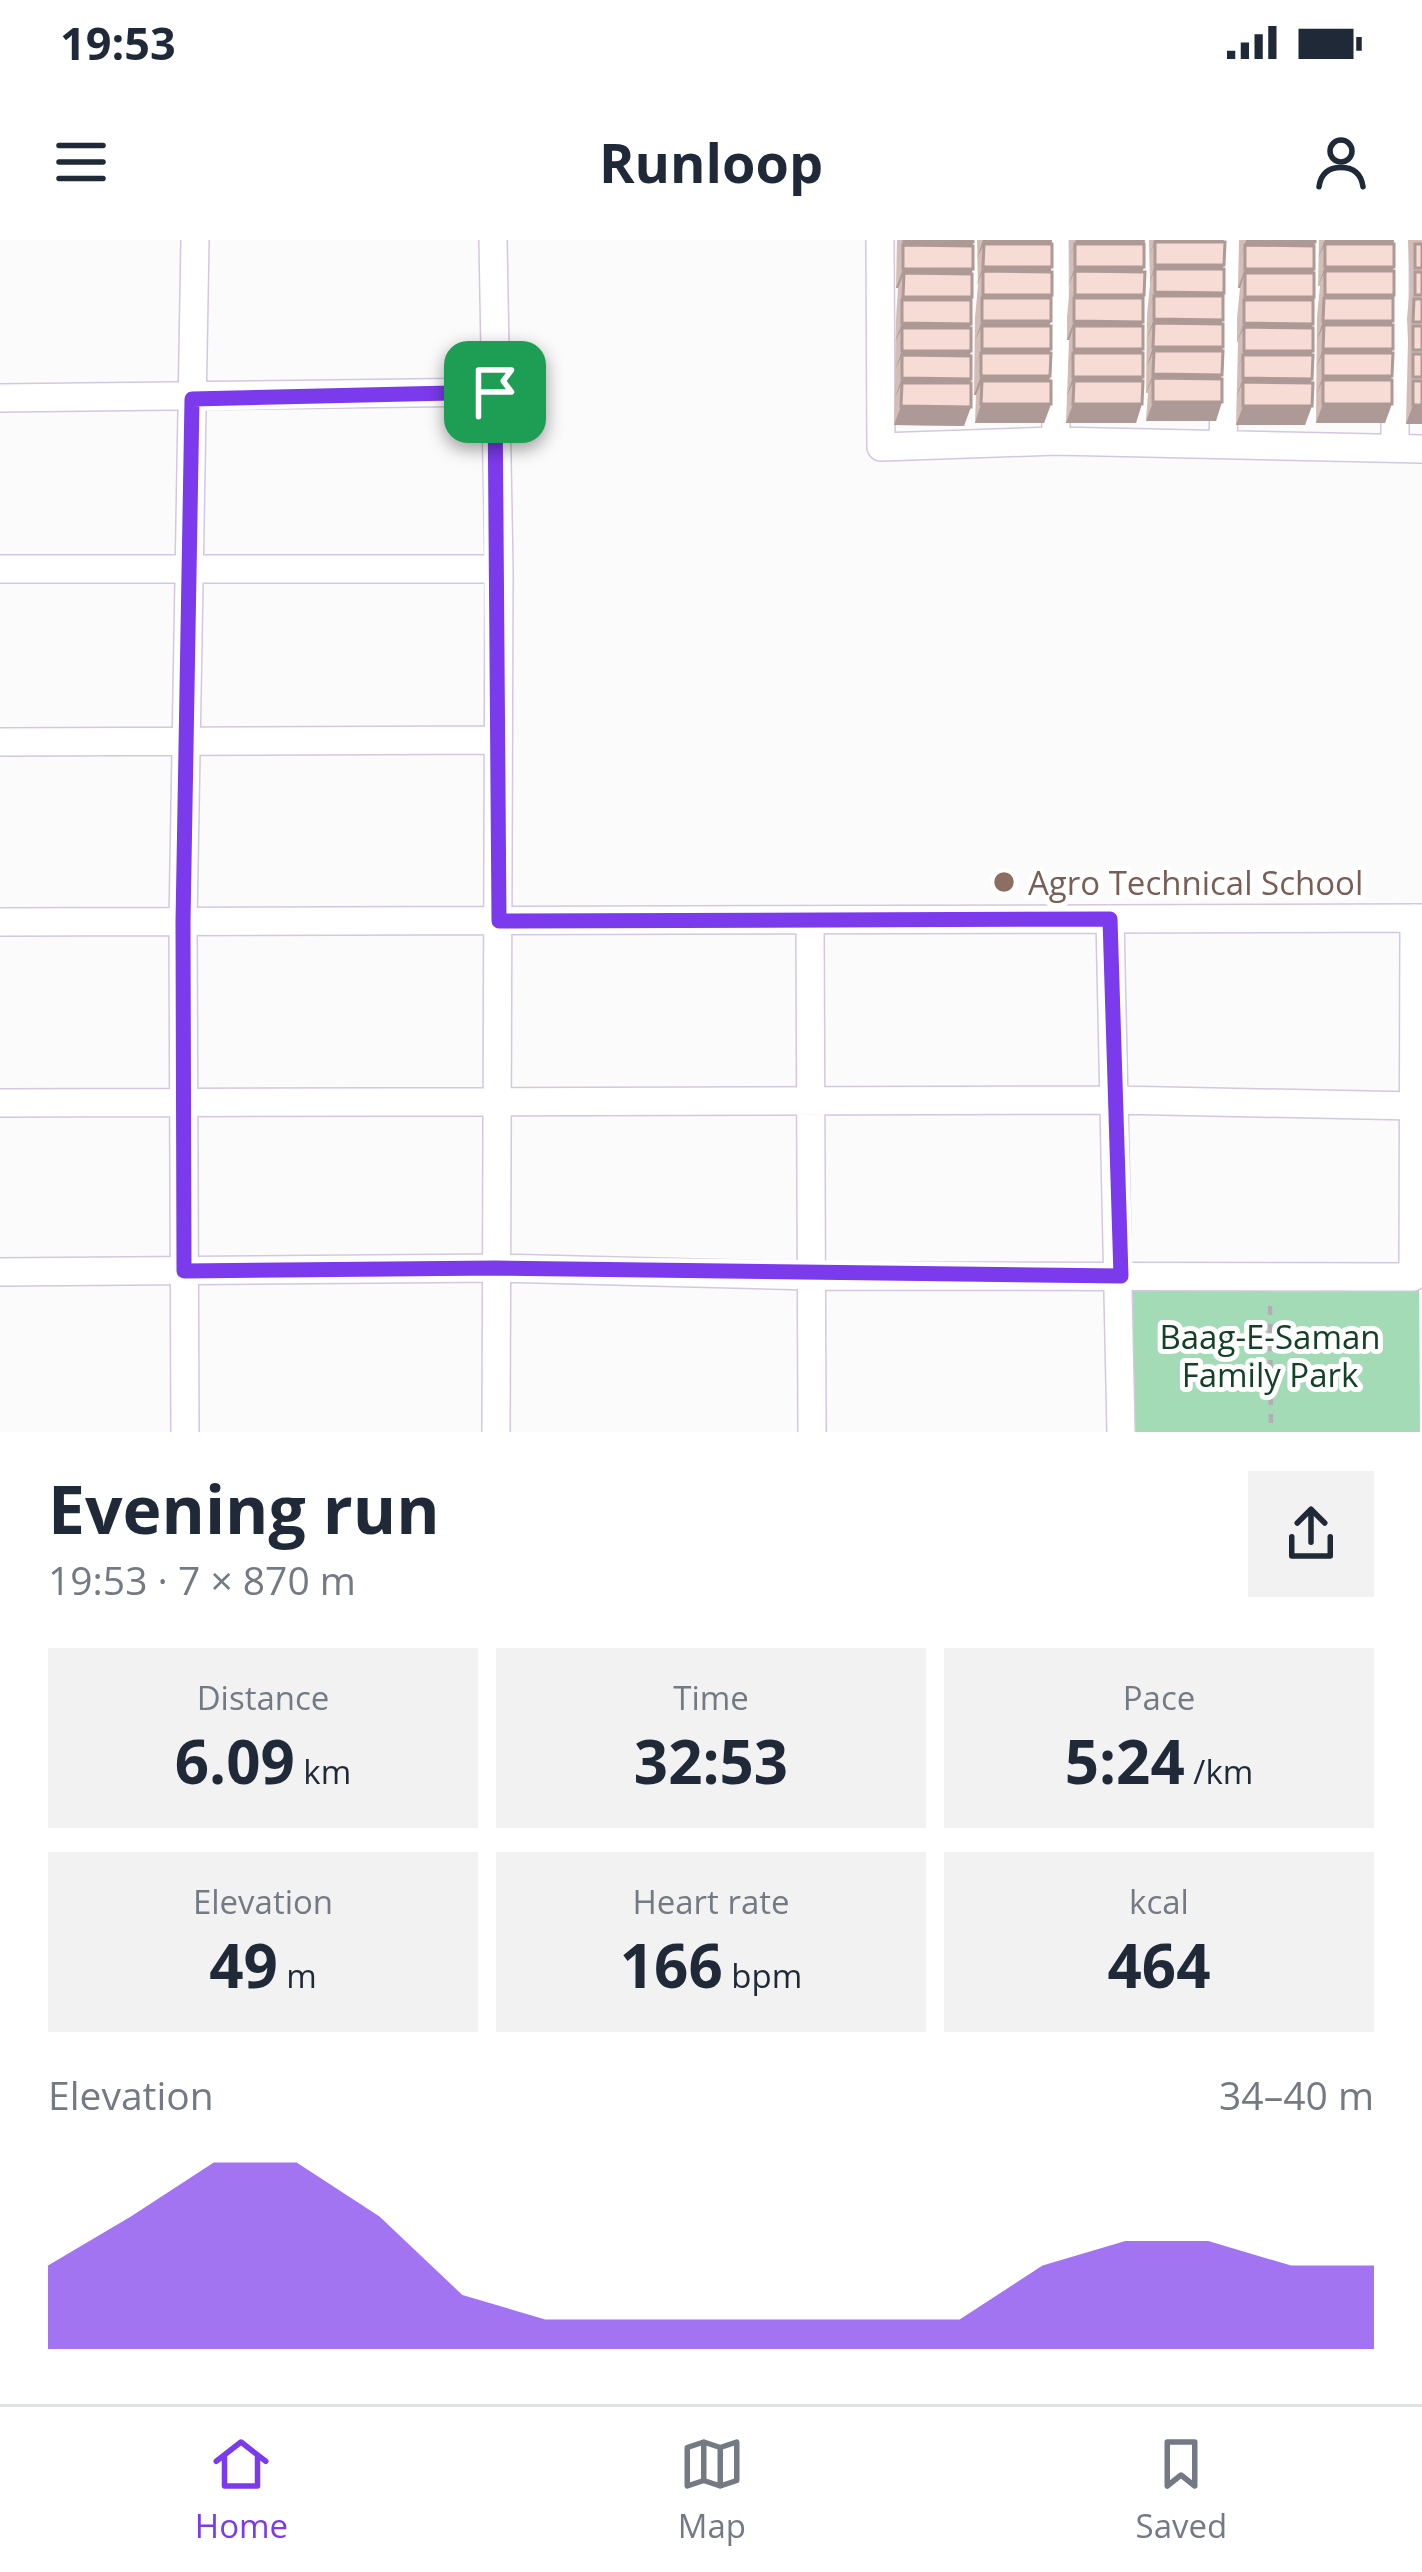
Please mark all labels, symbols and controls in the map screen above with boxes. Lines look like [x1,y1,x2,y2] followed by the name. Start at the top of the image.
[60,12,176,73] text: 19:53
[599,125,823,199] text: Runloop
[48,129,114,195] icon: menu
[1308,129,1374,195] icon: person
[444,341,546,443] pin
[462,359,528,425] icon: arrive
[1028,860,1363,905] place label: Agro Technical School
[991,869,1017,895] marker: Agro Technical School
[1159,1314,1381,1397] park label: Baag-E-Saman Family Park
[48,1463,440,1553] text: Evening run
[1248,1471,1374,1597] button: share
[48,1553,356,1606] text: 19:53 · 7 × 870 m
[197,1675,329,1720] text: Distance
[673,1675,749,1720] text: Time
[1123,1675,1195,1720] text: Pace
[175,1720,295,1802] text: 6.09
[634,1720,788,1802] text: 32:53
[1065,1720,1185,1802] text: 5:24
[295,1749,351,1794] text: km
[1185,1749,1253,1794] text: /km
[193,1879,333,1924] text: Elevation
[632,1879,790,1924] text: Heart rate
[1129,1879,1189,1924] text: kcal
[209,1924,278,2006] text: 49
[620,1924,723,2006] text: 166
[1108,1924,1210,2006] text: 464
[278,1953,317,1998] text: m
[723,1953,802,1998] text: bpm
[48,2068,214,2121] text: Elevation
[1219,2068,1374,2121] text: 34–40 m
[195,2431,288,2548] tab: Home
[678,2431,746,2548] tab: Map
[1136,2431,1227,2548] tab: Saved

